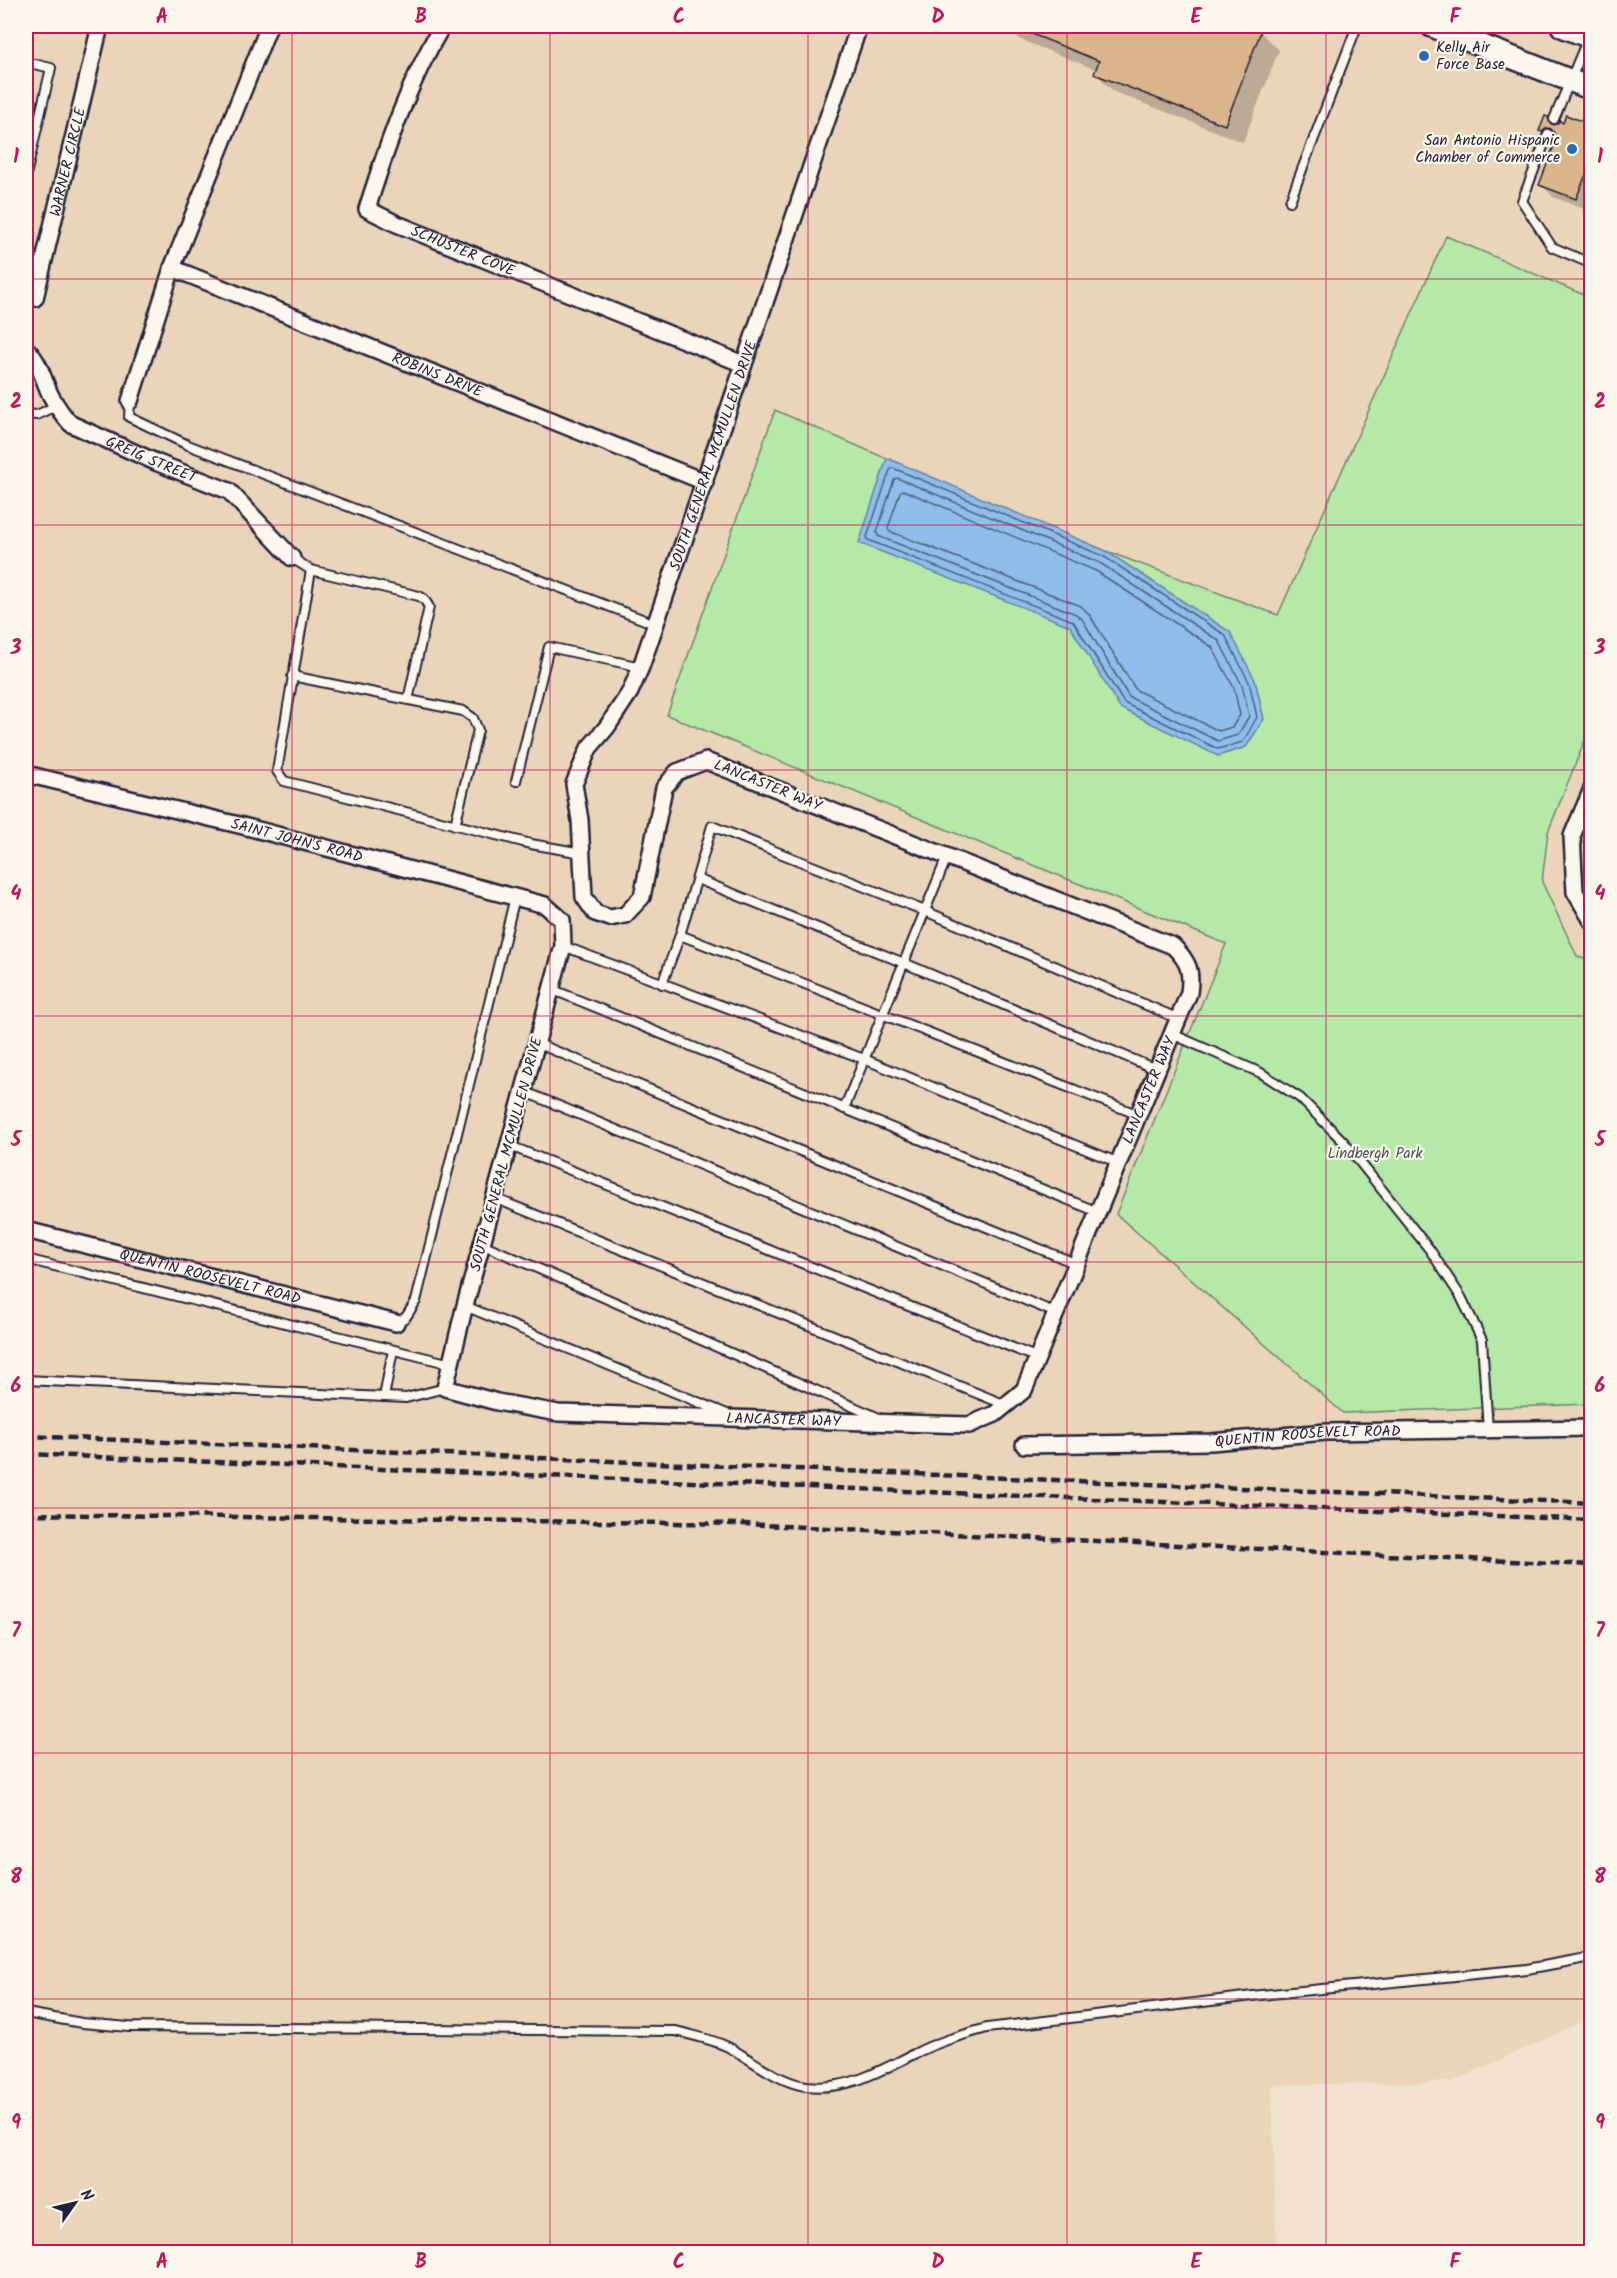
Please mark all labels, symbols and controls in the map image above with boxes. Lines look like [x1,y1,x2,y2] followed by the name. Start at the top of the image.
[156,2,168,34] text: A
[415,2,427,34] text: B
[673,2,685,34] text: C
[931,2,945,34] text: D
[1190,2,1202,34] text: E
[1450,2,1462,34] text: F
[1436,36,1505,77] place label: Kelly Air Force Base
[1417,49,1431,63] marker: Kelly Air Force Base
[44,104,93,219] street label: WARNER CIRCLE
[1415,129,1560,170] place label: San Antonio Hispanic Chamber of Commerce
[13,142,19,174] text: 1
[1565,142,1579,156] marker: San Antonio Hispanic Chamber of Commerce
[1597,142,1603,174] text: 1
[407,220,520,284] street label: SCHUSTER COVE
[664,336,765,574] street label: SOUTH GENERAL MCMULLEN DRIVE
[388,346,487,405] street label: ROBINS DRIVE
[10,387,22,419] text: 2
[1594,387,1606,419] text: 2
[102,430,202,491] street label: GREIG STREET
[10,633,22,665] text: 3
[1594,633,1606,665] text: 3
[710,753,827,819] street label: LANCASTER WAY
[228,813,366,870] street label: SAINT JOHN'S ROAD
[11,879,22,911] text: 4
[1595,879,1606,911] text: 4
[1116,1032,1183,1148] street label: LANCASTER WAY
[464,1033,550,1274] street label: SOUTH GENERAL MCMULLEN DRIVE
[10,1125,23,1157] text: 5
[1594,1125,1607,1157] text: 5
[1327,1142,1424,1166] park label: Lindbergh Park
[117,1243,304,1312] street label: QUENTIN ROOSEVELT ROAD
[11,1371,22,1403] text: 6
[1595,1371,1606,1403] text: 6
[726,1407,843,1434] street label: LANCASTER WAY
[1214,1420,1401,1455] street label: QUENTIN ROOSEVELT ROAD
[11,1616,21,1648] text: 7
[1595,1616,1605,1648] text: 7
[10,1862,22,1894] text: 8
[1594,1862,1606,1894] text: 8
[11,2108,21,2140] text: 9
[1595,2108,1605,2140] text: 9
[45,2173,105,2233] north arrow
[73,2184,99,2207] text: N
[156,2247,168,2278] text: A
[415,2247,427,2278] text: B
[673,2247,685,2278] text: C
[931,2247,945,2278] text: D
[1190,2247,1202,2278] text: E
[1450,2247,1462,2278] text: F

